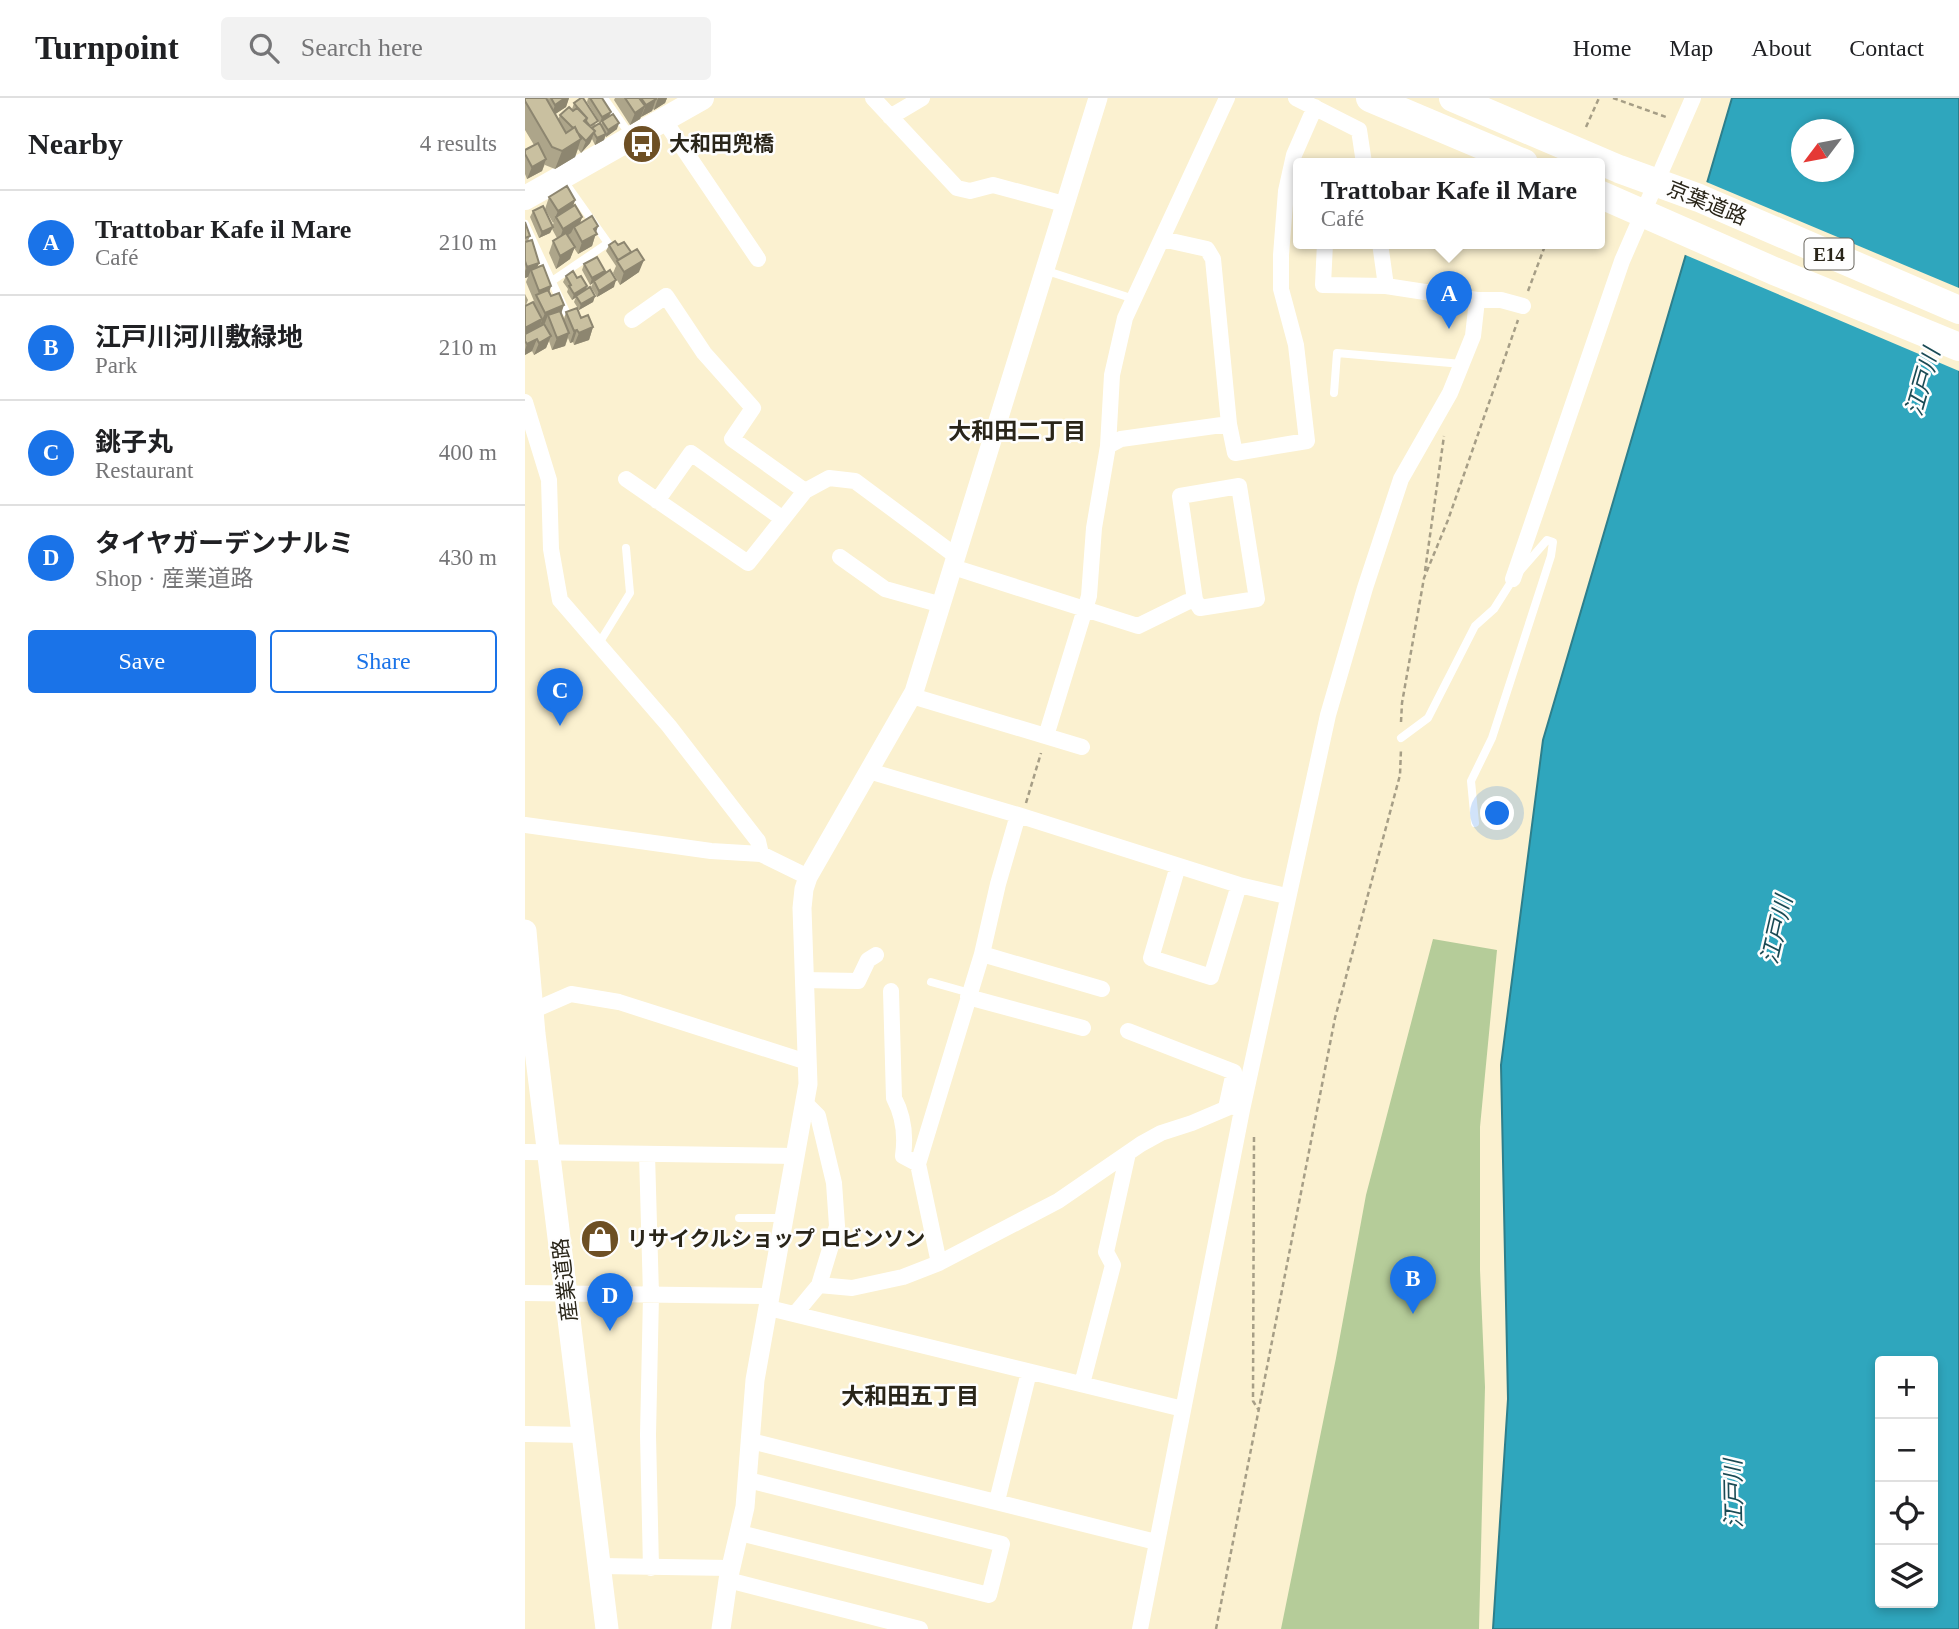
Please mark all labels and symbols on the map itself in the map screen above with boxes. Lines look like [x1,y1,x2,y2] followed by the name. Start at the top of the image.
[1791,119,1854,182] north arrow
[621,123,663,165] bus stop icon: 大和田兜橋
[669,132,774,156] place label: 大和田兜橋
[1664,176,1750,230] street label: 京葉道路
[1805,238,1853,270] road number: E14
[1426,271,1472,329] pin: A
[1901,343,1945,419] water label: 江戸川
[948,419,1086,444] district label: 大和田二丁目
[537,668,583,726] pin: C
[1480,796,1514,830] your location
[1757,891,1798,966] water label: 江戸川
[579,1218,621,1260] shop icon: リサイクルショップ ロビンソン
[627,1227,925,1251] place label: リサイクルショップ ロビンソン
[548,1237,582,1323] street label: 産業道路
[1390,1256,1436,1314] pin: B
[587,1273,633,1331] pin: D
[841,1384,979,1409] district label: 大和田五丁目
[1721,1456,1747,1529] water label: 江戸川

